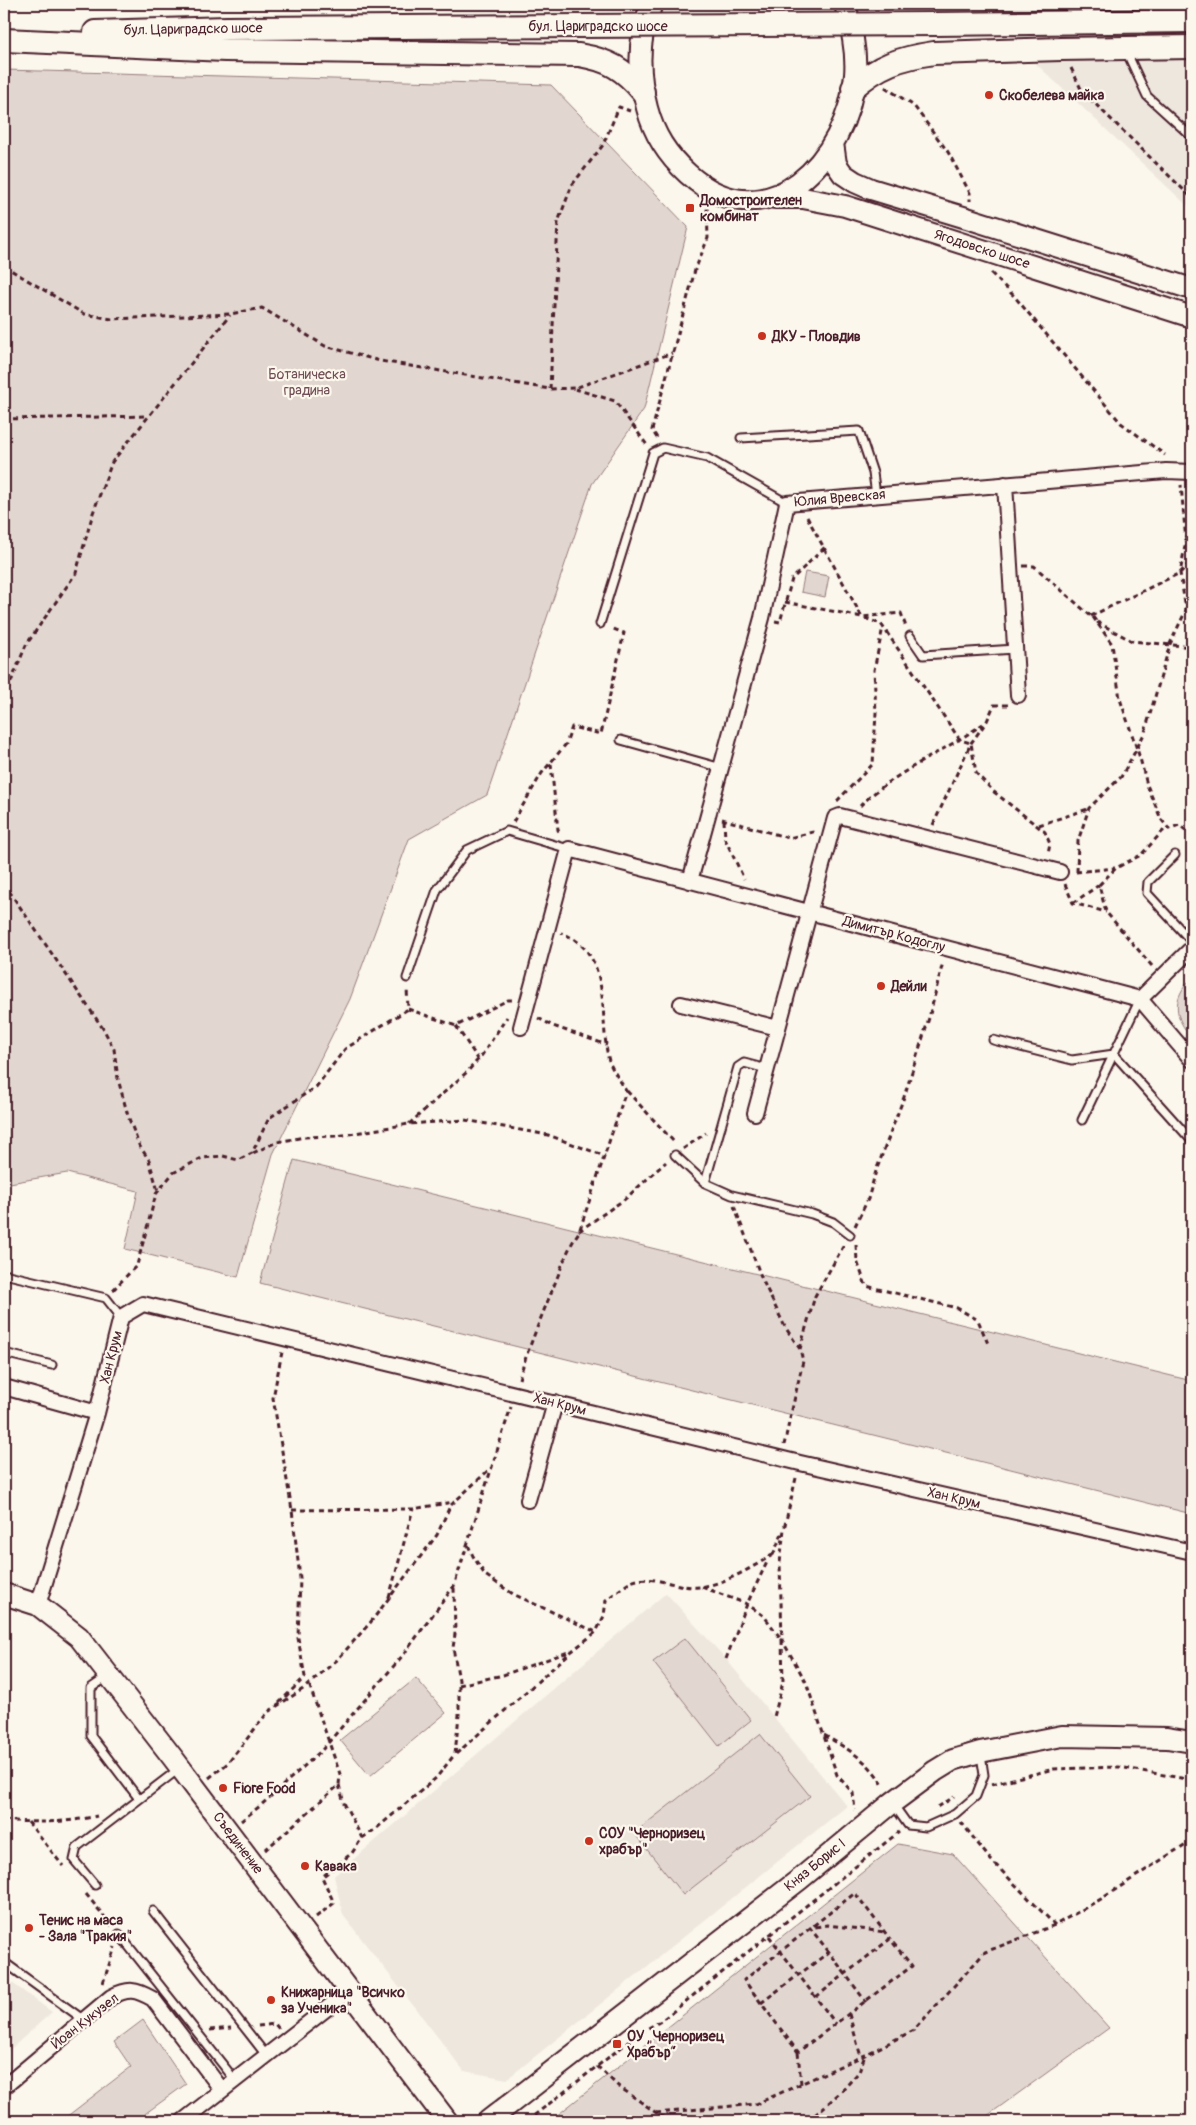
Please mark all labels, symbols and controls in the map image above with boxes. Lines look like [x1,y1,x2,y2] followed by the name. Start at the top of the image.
[528,18,668,35] street label: бул. Цариградско шосе
[123,19,263,39] street label: бул. Цариградско шосе
[999,87,1105,104] place label: Скобелева майка
[983,89,995,101] marker: Скобелева майка
[699,192,802,225] place label: Домостроителен комбинат
[684,202,696,214] marker: Домостроителен комбинат
[932,226,1032,272] street label: Ягодовско шосе
[771,328,861,345] place label: ДКУ - Пловдив
[756,330,768,342] marker: ДКУ - Пловдив
[268,366,346,399] park label: Ботаническа градина
[794,486,886,510] street label: Юлия Вревская
[840,912,947,956] street label: Димитър Кодоглу
[890,978,927,995] place label: Дейли
[875,980,887,992] marker: Дейли
[96,1329,126,1385] street label: Хан Крум
[532,1389,588,1419] street label: Хан Крум
[926,1484,982,1512] street label: Хан Крум
[233,1780,296,1797] place label: Fiore Food
[217,1782,229,1794] marker: Fiore Food
[209,1809,267,1877] street label: Съединение
[598,1825,706,1858] place label: СОУ "Черноризец храбър"
[583,1835,595,1847] marker: СОУ "Черноризец храбър"
[781,1835,849,1895] street label: Княз Борис I
[315,1858,357,1875] place label: Кавака
[299,1860,311,1872] marker: Кавака
[38,1912,132,1945] place label: Тенис на маса - Зала "Тракия"
[23,1922,35,1934] marker: Тенис на маса - Зала "Тракия"
[281,1984,405,2017] place label: Книжарница "Всичко за Ученика"
[48,1989,122,2053] street label: Йоан Кукузел
[265,1994,277,2006] marker: Книжарница "Всичко за Ученика"
[627,2028,725,2061] place label: ОУ „Черноризец Храбър“
[611,2038,623,2050] marker: ОУ „Черноризец Храбър“

